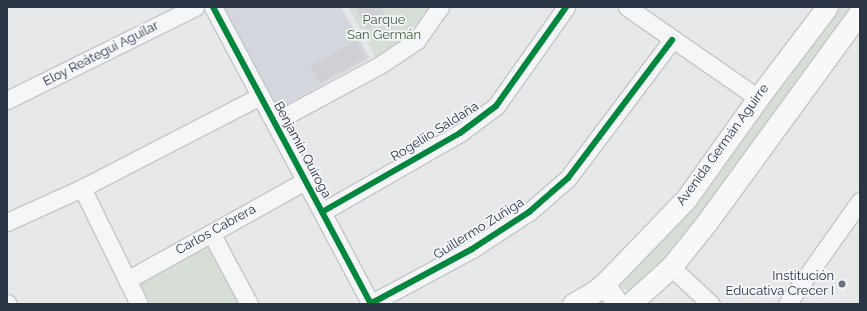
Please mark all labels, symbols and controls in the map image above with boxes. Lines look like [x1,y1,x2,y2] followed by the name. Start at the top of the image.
[347,13,421,44] park label: Parque San Germán
[40,18,162,90] street label: Eloy Reátegui Aguilar
[674,81,772,209] street label: Avenida Germán Aguirre
[270,99,334,201] street label: Benjamín Quiroga
[388,99,482,165] street label: Rogeliio Saldaña
[431,195,527,263] street label: Guillermo Zuñiga
[173,202,259,258] street label: Carlos Cabrera
[725,269,834,300] place label: Institución Educativa Crecer I
[837,279,847,289] marker: Institución Educativa Crecer I

